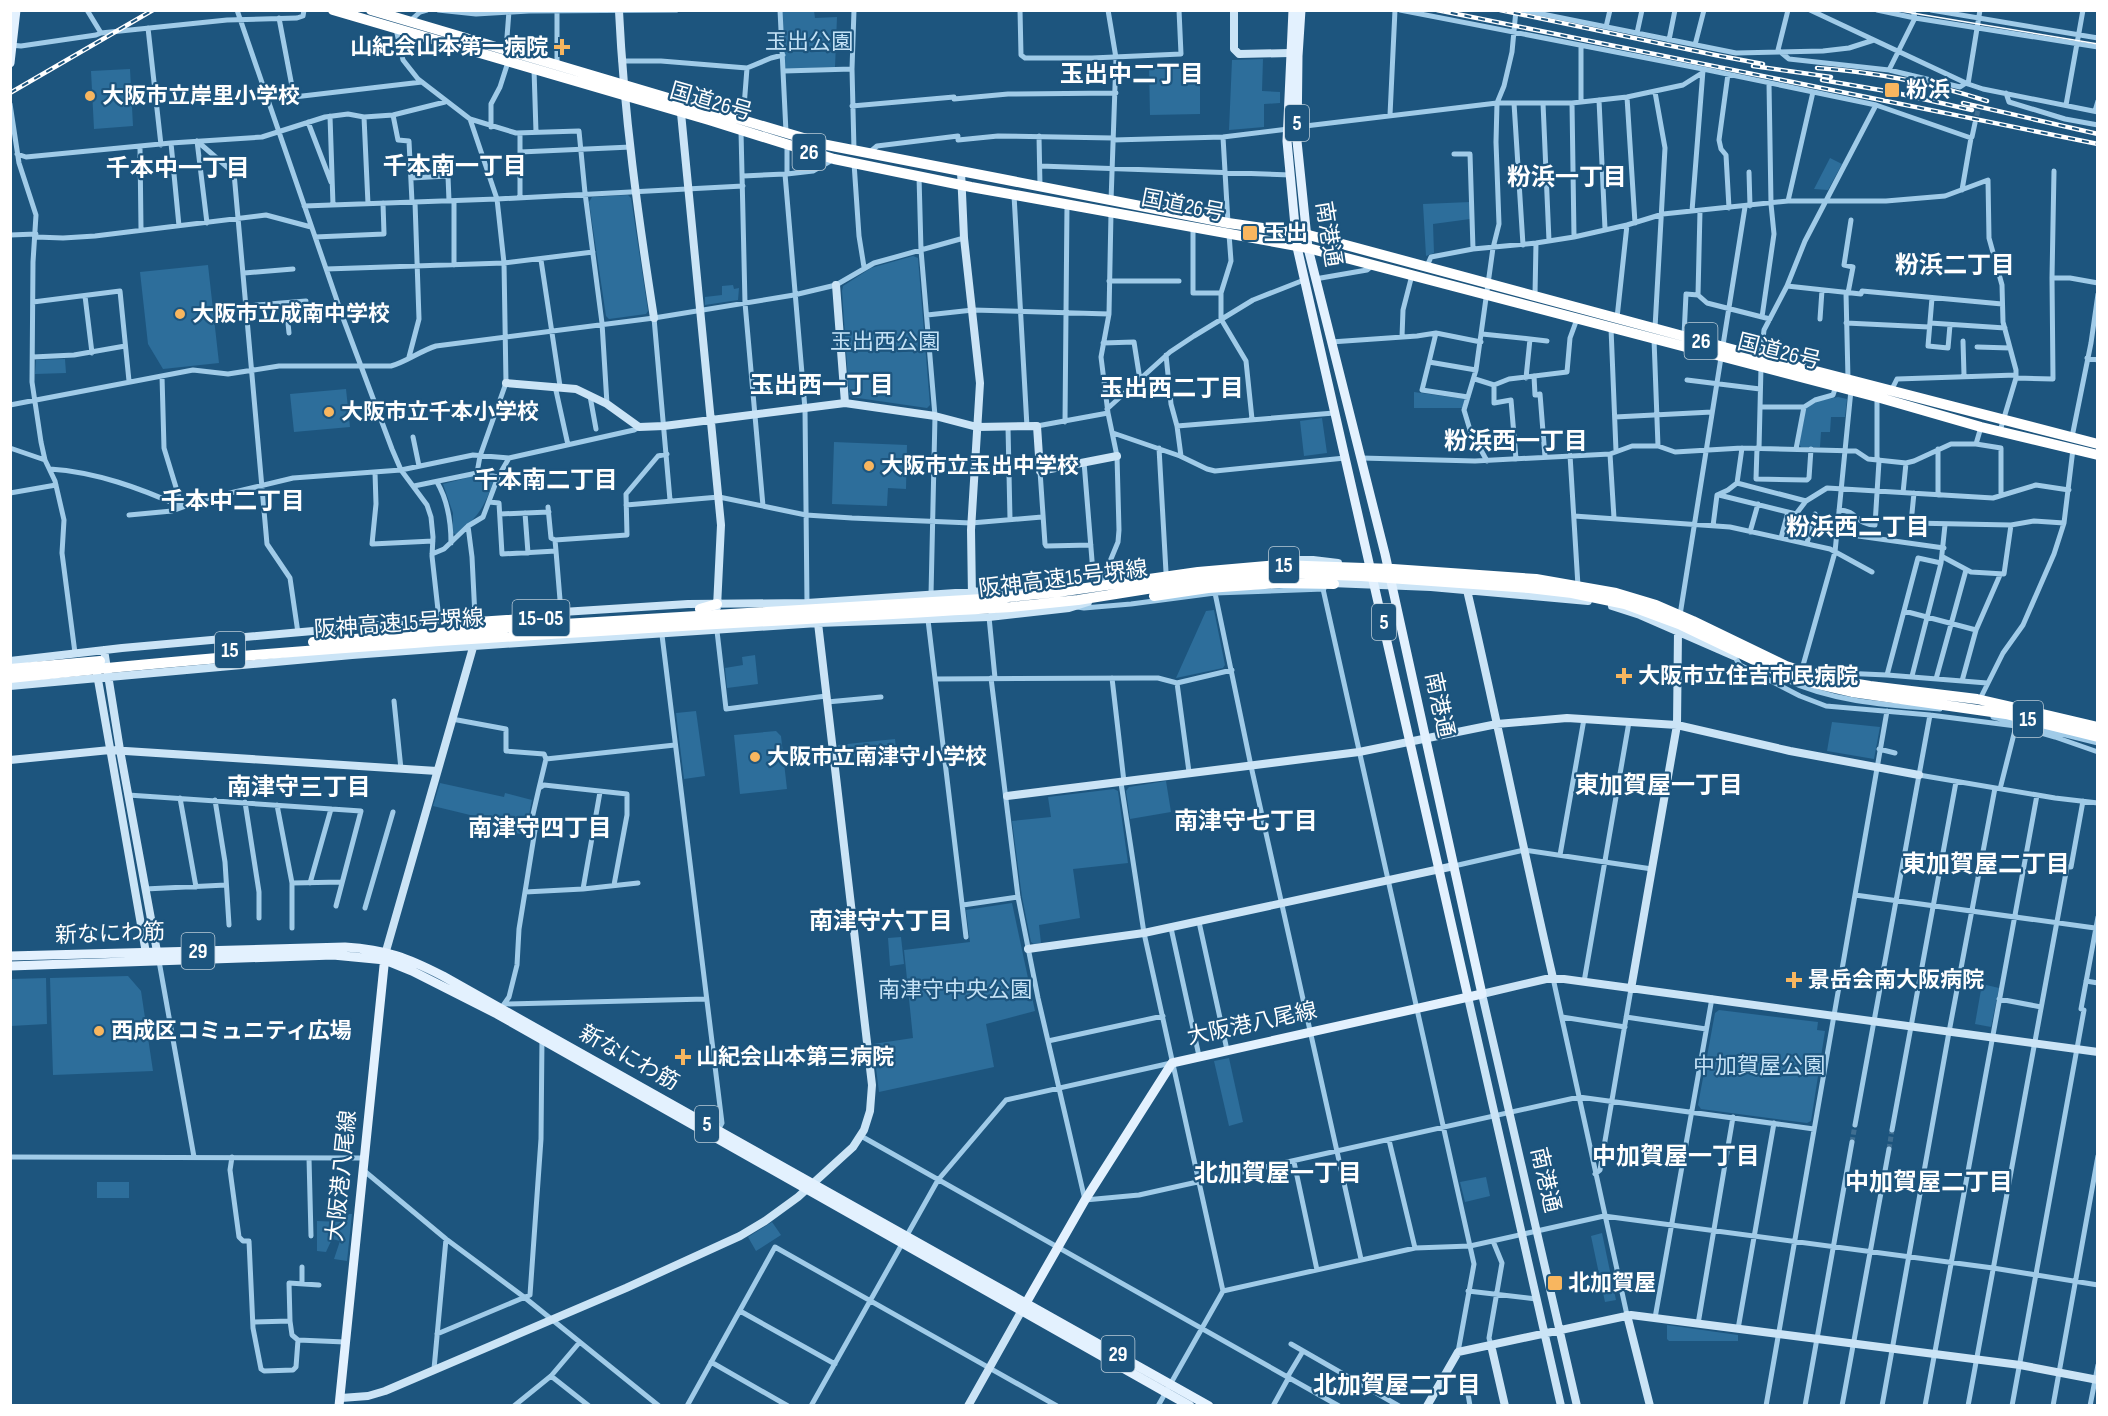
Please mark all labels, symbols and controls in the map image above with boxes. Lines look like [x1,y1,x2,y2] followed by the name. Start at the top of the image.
[765,29,853,56] park label: 玉出公園
[350,34,548,61] place label: 山紀会山本第一病院
[553,38,571,56] marker: 山紀会山本第一病院
[1060,60,1204,89] district label: 玉出中二丁目
[667,77,755,127] street label: 国道26号
[1906,77,1950,104] place label: 粉浜
[1883,81,1901,99] marker: 粉浜
[102,83,300,110] place label: 大阪市立岸里小学校
[83,89,97,103] marker: 大阪市立岸里小学校
[1285,105,1309,141] road number: 5
[792,134,826,170] road number: 26
[383,152,527,181] district label: 千本南一丁目
[106,154,250,183] district label: 千本中一丁目
[1507,163,1627,192] district label: 粉浜一丁目
[1139,185,1227,227] street label: 国道26号
[1310,199,1346,269] street label: 南港通
[1264,220,1308,247] place label: 玉出
[1241,224,1259,242] marker: 玉出
[1895,251,2015,280] district label: 粉浜二丁目
[192,301,390,328] place label: 大阪市立成南中学校
[173,307,187,321] marker: 大阪市立成南中学校
[1684,323,1718,359] road number: 26
[830,329,940,356] park label: 玉出西公園
[1735,329,1823,375] street label: 国道26号
[750,371,894,400] district label: 玉出西一丁目
[1100,374,1244,403] district label: 玉出西二丁目
[341,399,539,426] place label: 大阪市立千本小学校
[322,405,336,419] marker: 大阪市立千本小学校
[1444,427,1588,456] district label: 粉浜西一丁目
[881,453,1079,480] place label: 大阪市立玉出中学校
[862,459,876,473] marker: 大阪市立玉出中学校
[474,466,618,495] district label: 千本南二丁目
[161,487,305,516] district label: 千本中二丁目
[1786,513,1930,542] district label: 粉浜西二丁目
[1269,547,1299,583] road number: 15
[977,555,1149,603] street label: 阪神高速15号堺線
[512,600,570,636] road number: 15-05
[1372,604,1396,640] road number: 5
[313,605,485,643] street label: 阪神高速15号堺線
[215,632,245,668] road number: 15
[1638,663,1858,690] place label: 大阪市立住吉市民病院
[1615,667,1633,685] marker: 大阪市立住吉市民病院
[1419,670,1459,740] street label: 南港通
[2013,701,2043,737] road number: 15
[767,744,987,771] place label: 大阪市立南津守小学校
[748,750,762,764] marker: 大阪市立南津守小学校
[1575,771,1743,800] district label: 東加賀屋一丁目
[227,773,371,802] district label: 南津守三丁目
[1174,807,1318,836] district label: 南津守七丁目
[468,814,612,843] district label: 南津守四丁目
[1902,850,2070,879] district label: 東加賀屋二丁目
[809,907,953,936] district label: 南津守六丁目
[55,919,165,949] street label: 新なにわ筋
[182,933,214,969] road number: 29
[1808,967,1984,994] place label: 景岳会南大阪病院
[1785,971,1803,989] marker: 景岳会南大阪病院
[878,977,1032,1004] park label: 南津守中央公園
[1185,997,1319,1051] street label: 大阪港八尾線
[111,1018,352,1045] place label: 西成区コミュニティ広場
[574,1020,684,1096] street label: 新なにわ筋
[92,1024,106,1038] marker: 西成区コミュニティ広場
[696,1044,894,1071] place label: 山紀会山本第三病院
[674,1048,692,1066] marker: 山紀会山本第三病院
[1693,1053,1825,1080] park label: 中加賀屋公園
[695,1106,719,1142] road number: 5
[322,1109,362,1243] street label: 大阪港八尾線
[1592,1142,1760,1171] district label: 中加賀屋一丁目
[1524,1145,1566,1215] street label: 南港通
[1194,1159,1362,1188] district label: 北加賀屋一丁目
[1845,1168,2013,1197] district label: 中加賀屋二丁目
[1568,1270,1656,1297] place label: 北加賀屋
[1546,1274,1564,1292] marker: 北加賀屋
[1102,1336,1134,1372] road number: 29
[1313,1371,1481,1400] district label: 北加賀屋二丁目

